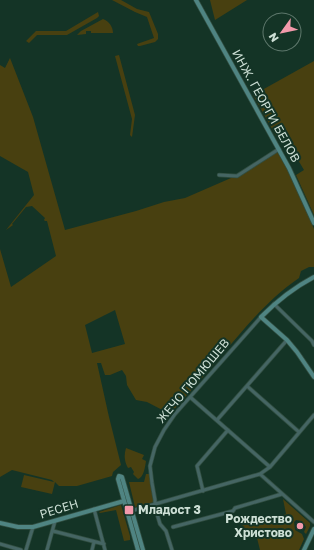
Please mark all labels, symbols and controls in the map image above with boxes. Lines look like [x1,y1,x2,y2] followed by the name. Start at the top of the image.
[262,12,302,52] north arrow
[265,31,281,45] text: N
[229,47,304,165] street label: ИНЖ. ГЕОРГИ БЕЛОВ
[153,335,232,426] street label: ЖЕЧО ГЮМЮШЕВ
[38,496,80,522] street label: РЕСЕН
[138,502,201,517] place label: Младост 3
[123,504,135,516] marker: Младост 3
[225,511,292,540] place label: Рождество Христово
[295,521,305,531] marker: Рождество Христово

